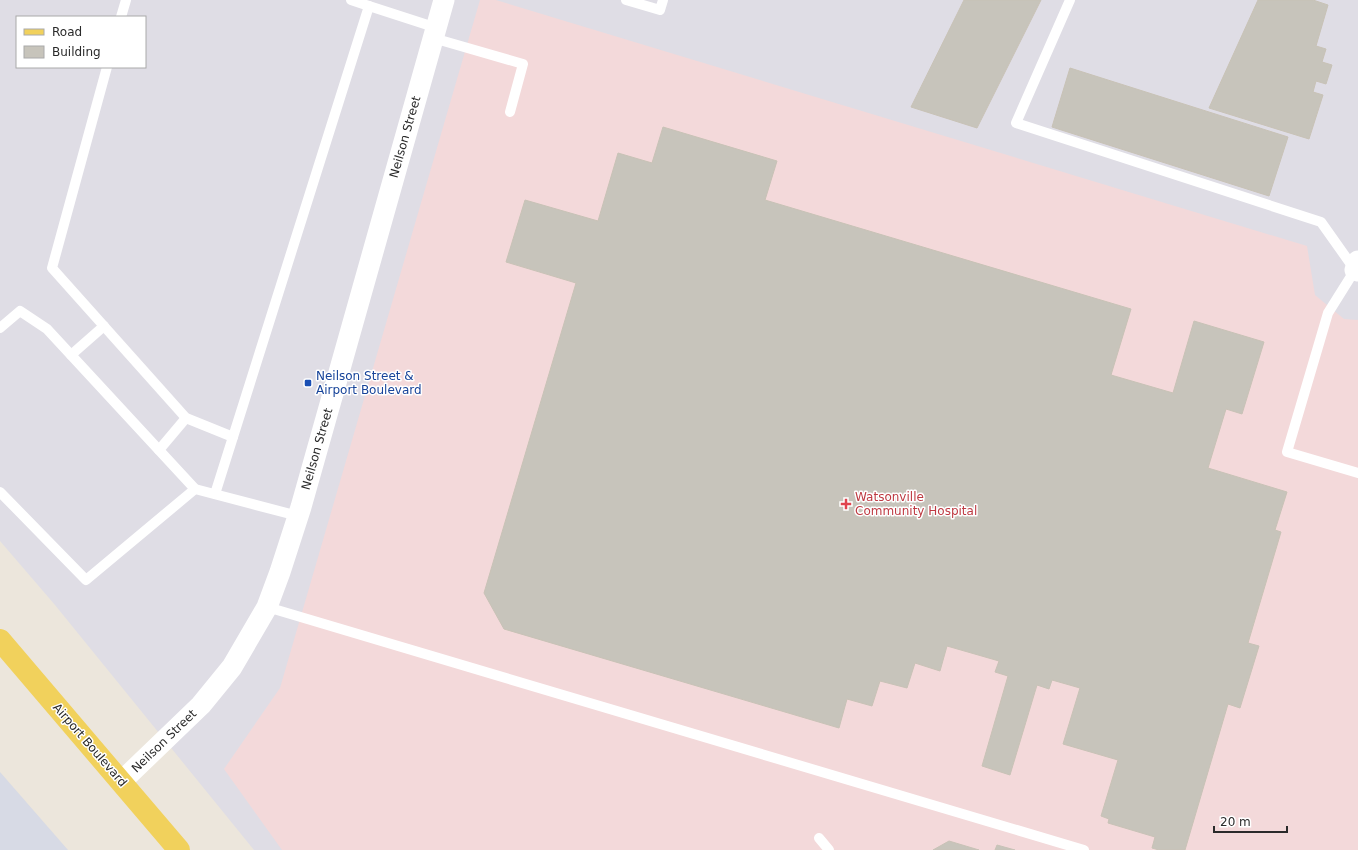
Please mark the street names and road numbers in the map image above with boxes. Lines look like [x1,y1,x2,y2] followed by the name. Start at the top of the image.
[387,94,423,180] street label: Neilson Street
[299,406,335,492] street label: Neilson Street
[50,701,130,789] street label: Airport Boulevard
[129,706,199,775] street label: Neilson Street

